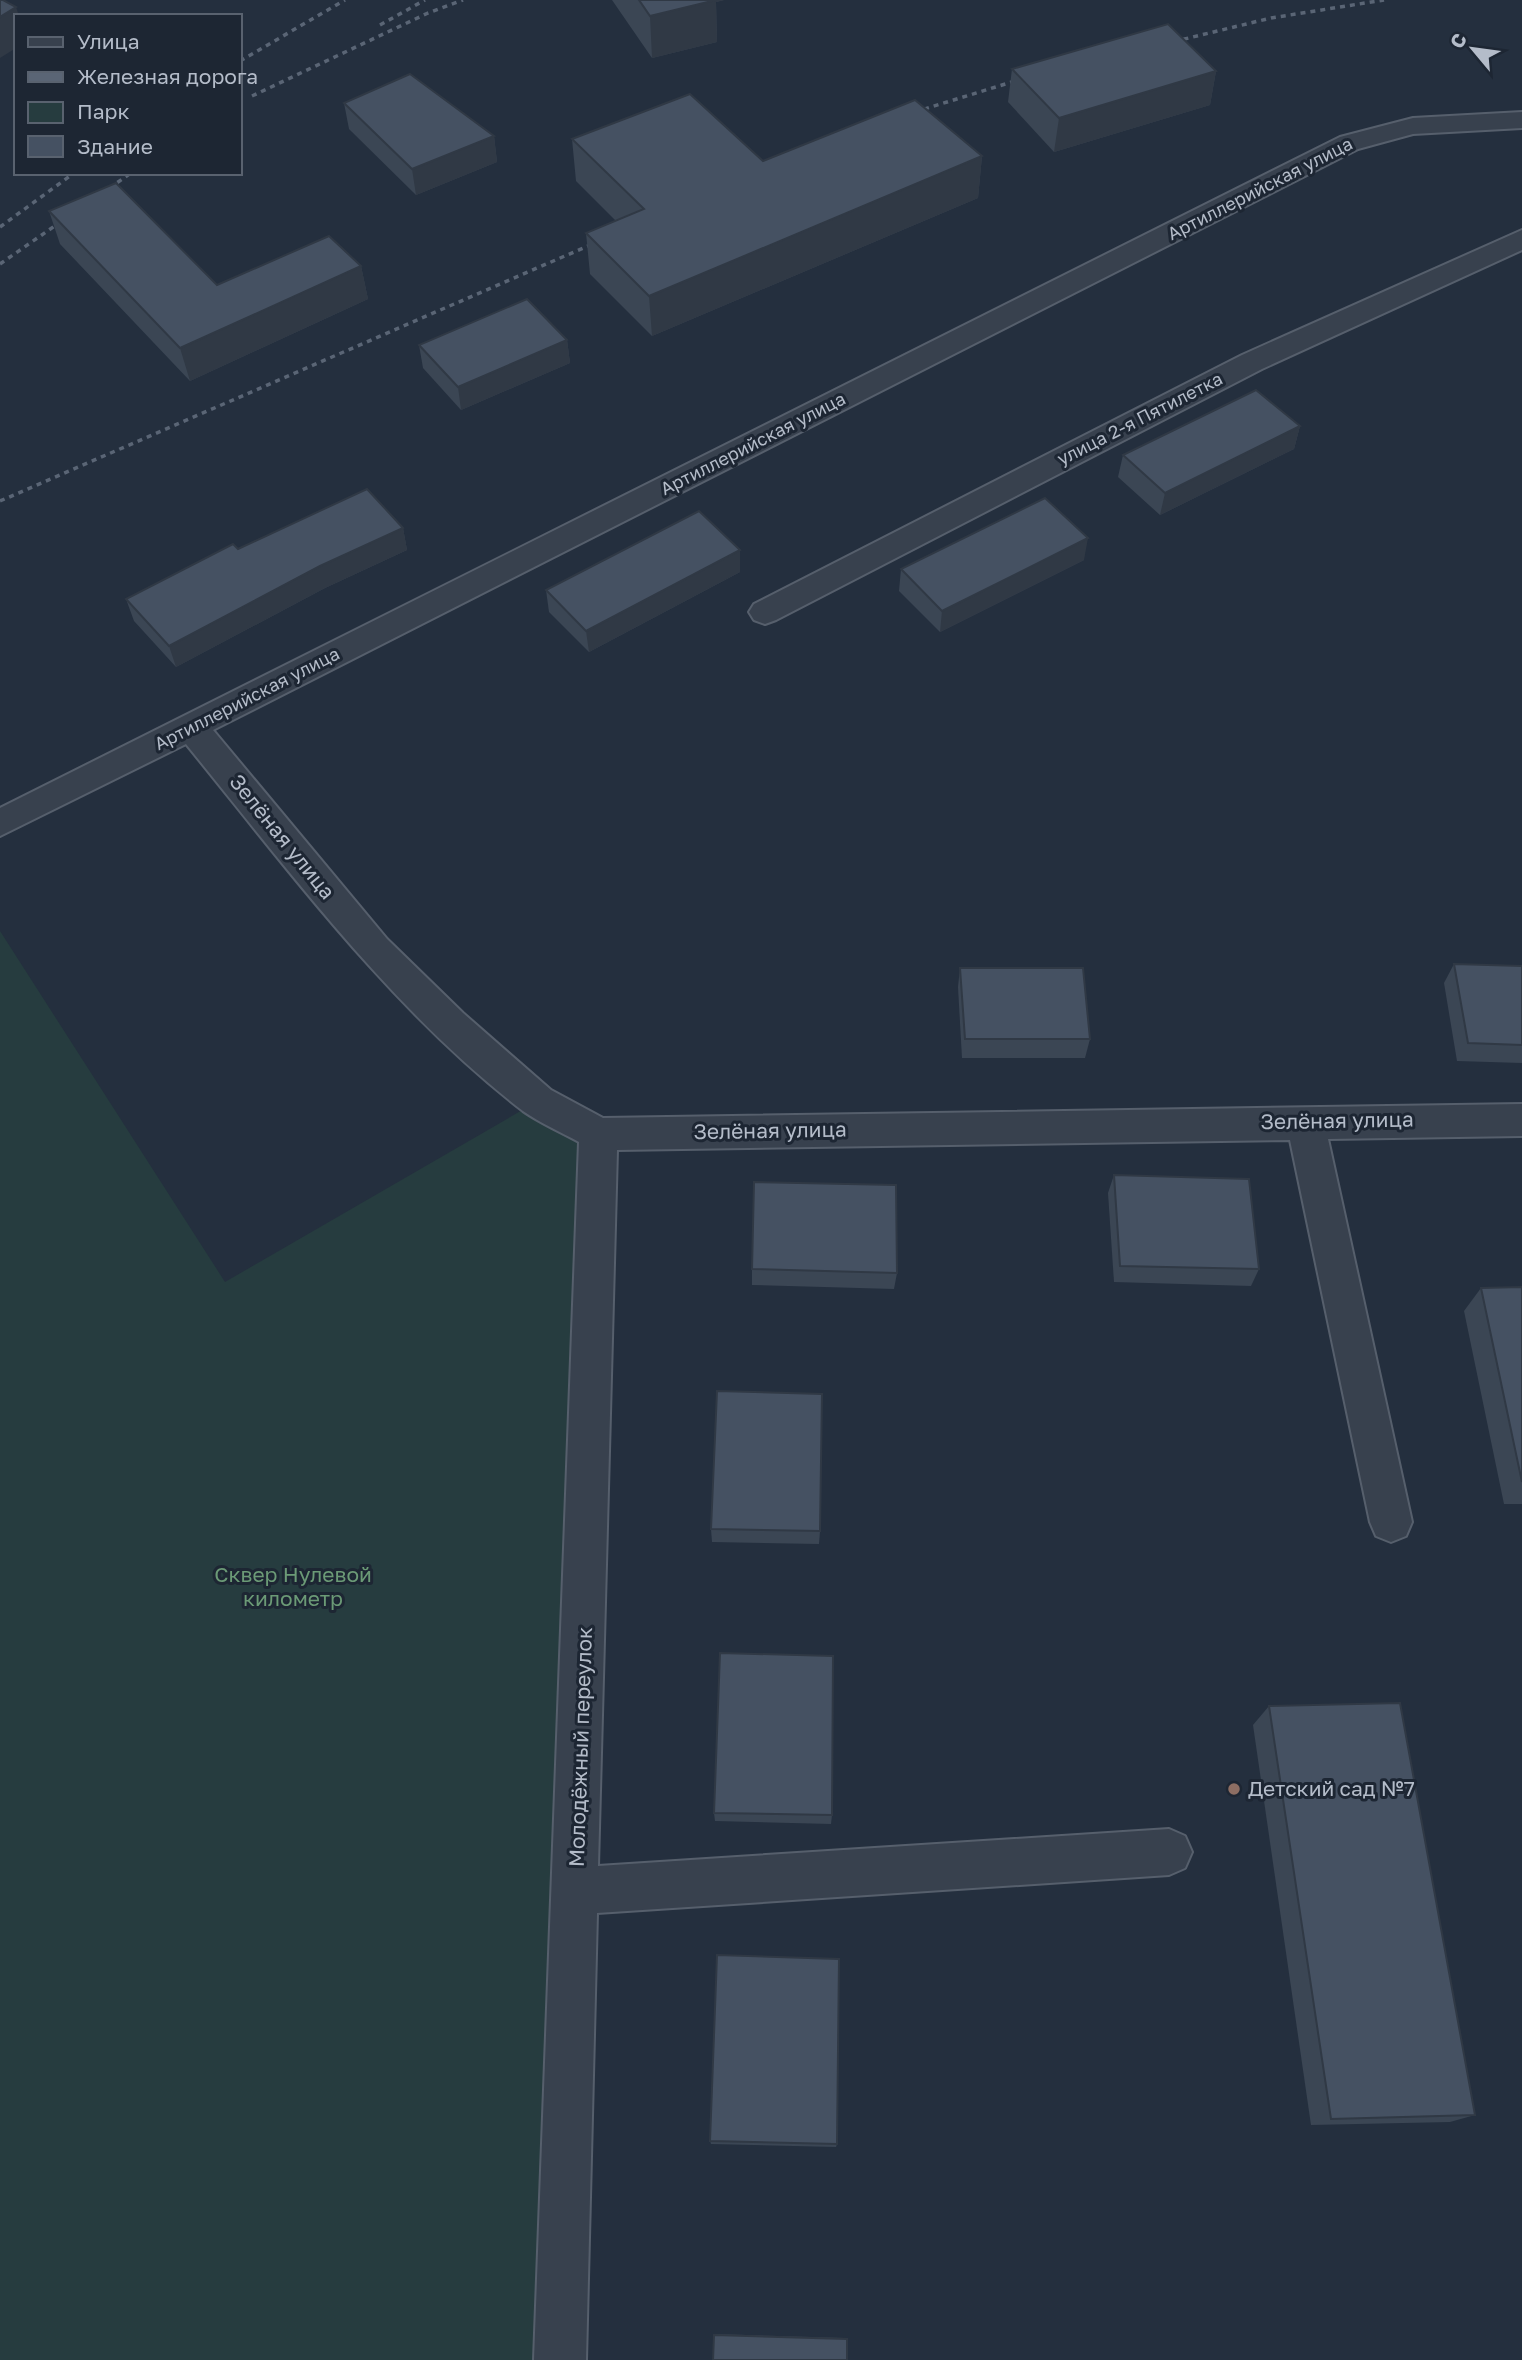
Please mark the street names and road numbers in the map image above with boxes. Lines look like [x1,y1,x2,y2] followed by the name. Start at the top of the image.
[1163,132,1356,244] street label: Артиллерийская улица
[1053,367,1226,469] street label: улица 2-я Пятилетка
[656,387,849,499] street label: Артиллерийская улица
[150,642,343,754] street label: Артиллерийская улица
[224,769,341,904] street label: Зелёная улица
[1260,1106,1414,1134] street label: Зелёная улица
[693,1116,847,1144] street label: Зелёная улица
[563,1626,597,1868] street label: Молодёжный переулок

